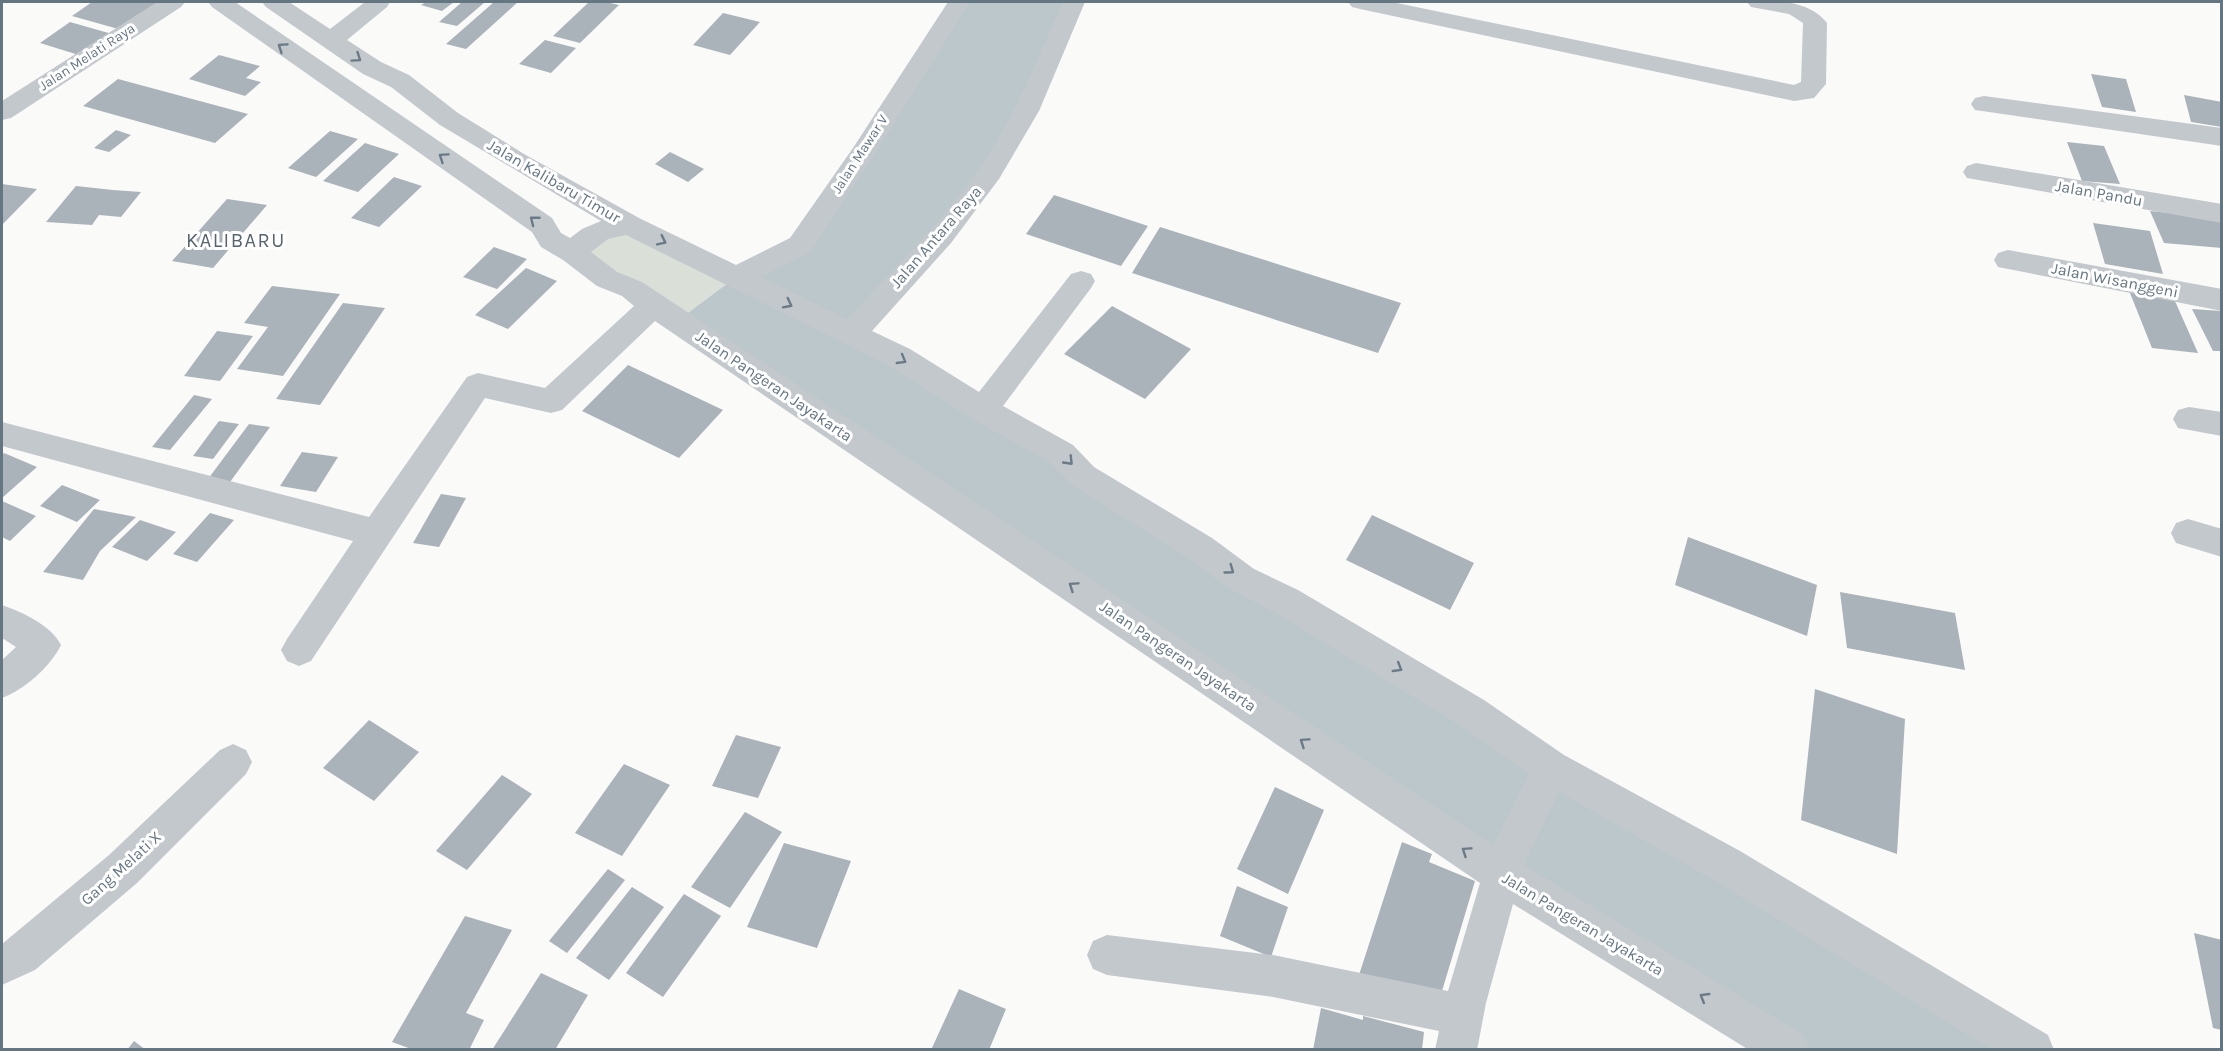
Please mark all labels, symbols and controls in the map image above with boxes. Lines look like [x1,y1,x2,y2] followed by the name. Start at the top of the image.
[36,20,138,94] street label: Jalan Melati Raya
[278,43,289,54] one-way arrow
[351,50,362,61] one-way arrow
[828,111,892,197] street label: Jalan Mawar V
[484,135,624,227] street label: Jalan Kalibaru Timur
[439,153,450,164] one-way arrow
[2054,176,2144,210] street label: Jalan Pandu
[887,182,985,292] street label: Jalan Antara Raya
[530,216,541,227] one-way arrow
[186,229,286,252] district label: KALIBARU
[656,234,667,245] one-way arrow
[2050,258,2180,302] street label: Jalan Wisanggeni
[781,296,792,308] one-way arrow
[692,327,856,445] street label: Jalan Pangeran Jayakarta
[896,353,906,364] one-way arrow
[1061,454,1072,465] one-way arrow
[1223,563,1234,574] one-way arrow
[1069,582,1080,593] one-way arrow
[1096,597,1260,715] street label: Jalan Pangeran Jayakarta
[1392,661,1402,673] one-way arrow
[1300,738,1311,749] one-way arrow
[77,827,165,909] street label: Gang Melati X
[1462,847,1473,858] one-way arrow
[1499,868,1667,980] street label: Jalan Pangeran Jayakarta
[1700,993,1710,1005] one-way arrow

